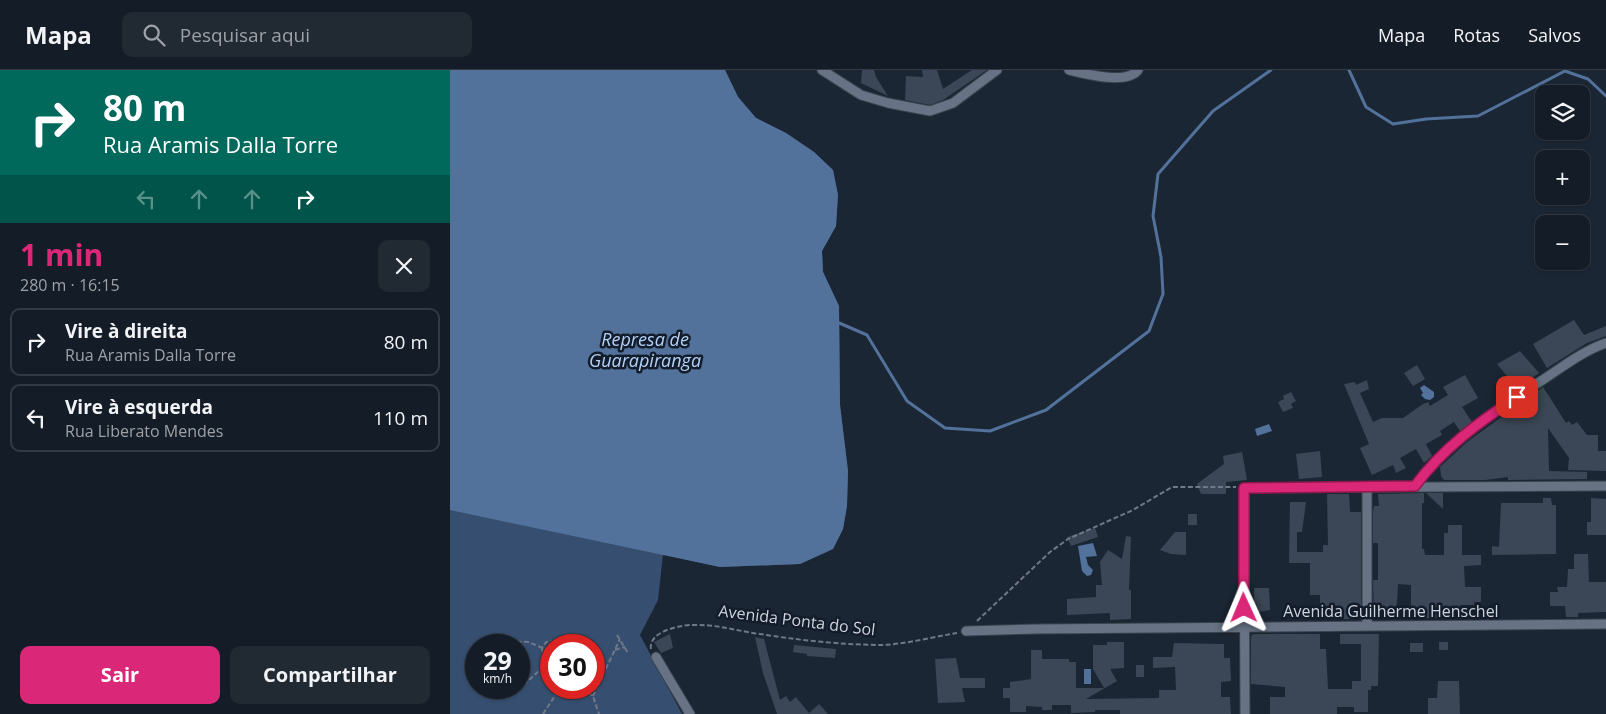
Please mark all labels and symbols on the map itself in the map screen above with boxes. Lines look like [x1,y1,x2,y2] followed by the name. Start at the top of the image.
[589,327,701,372] water label: Represa de Guarapiranga
[1496,376,1538,418] pin
[1217,581,1269,633] position arrow
[717,599,877,641] street label: Avenida Ponta do Sol
[1283,600,1499,622] street label: Avenida Guilherme Henschel
[540,634,605,699] speed limit sign: 30

